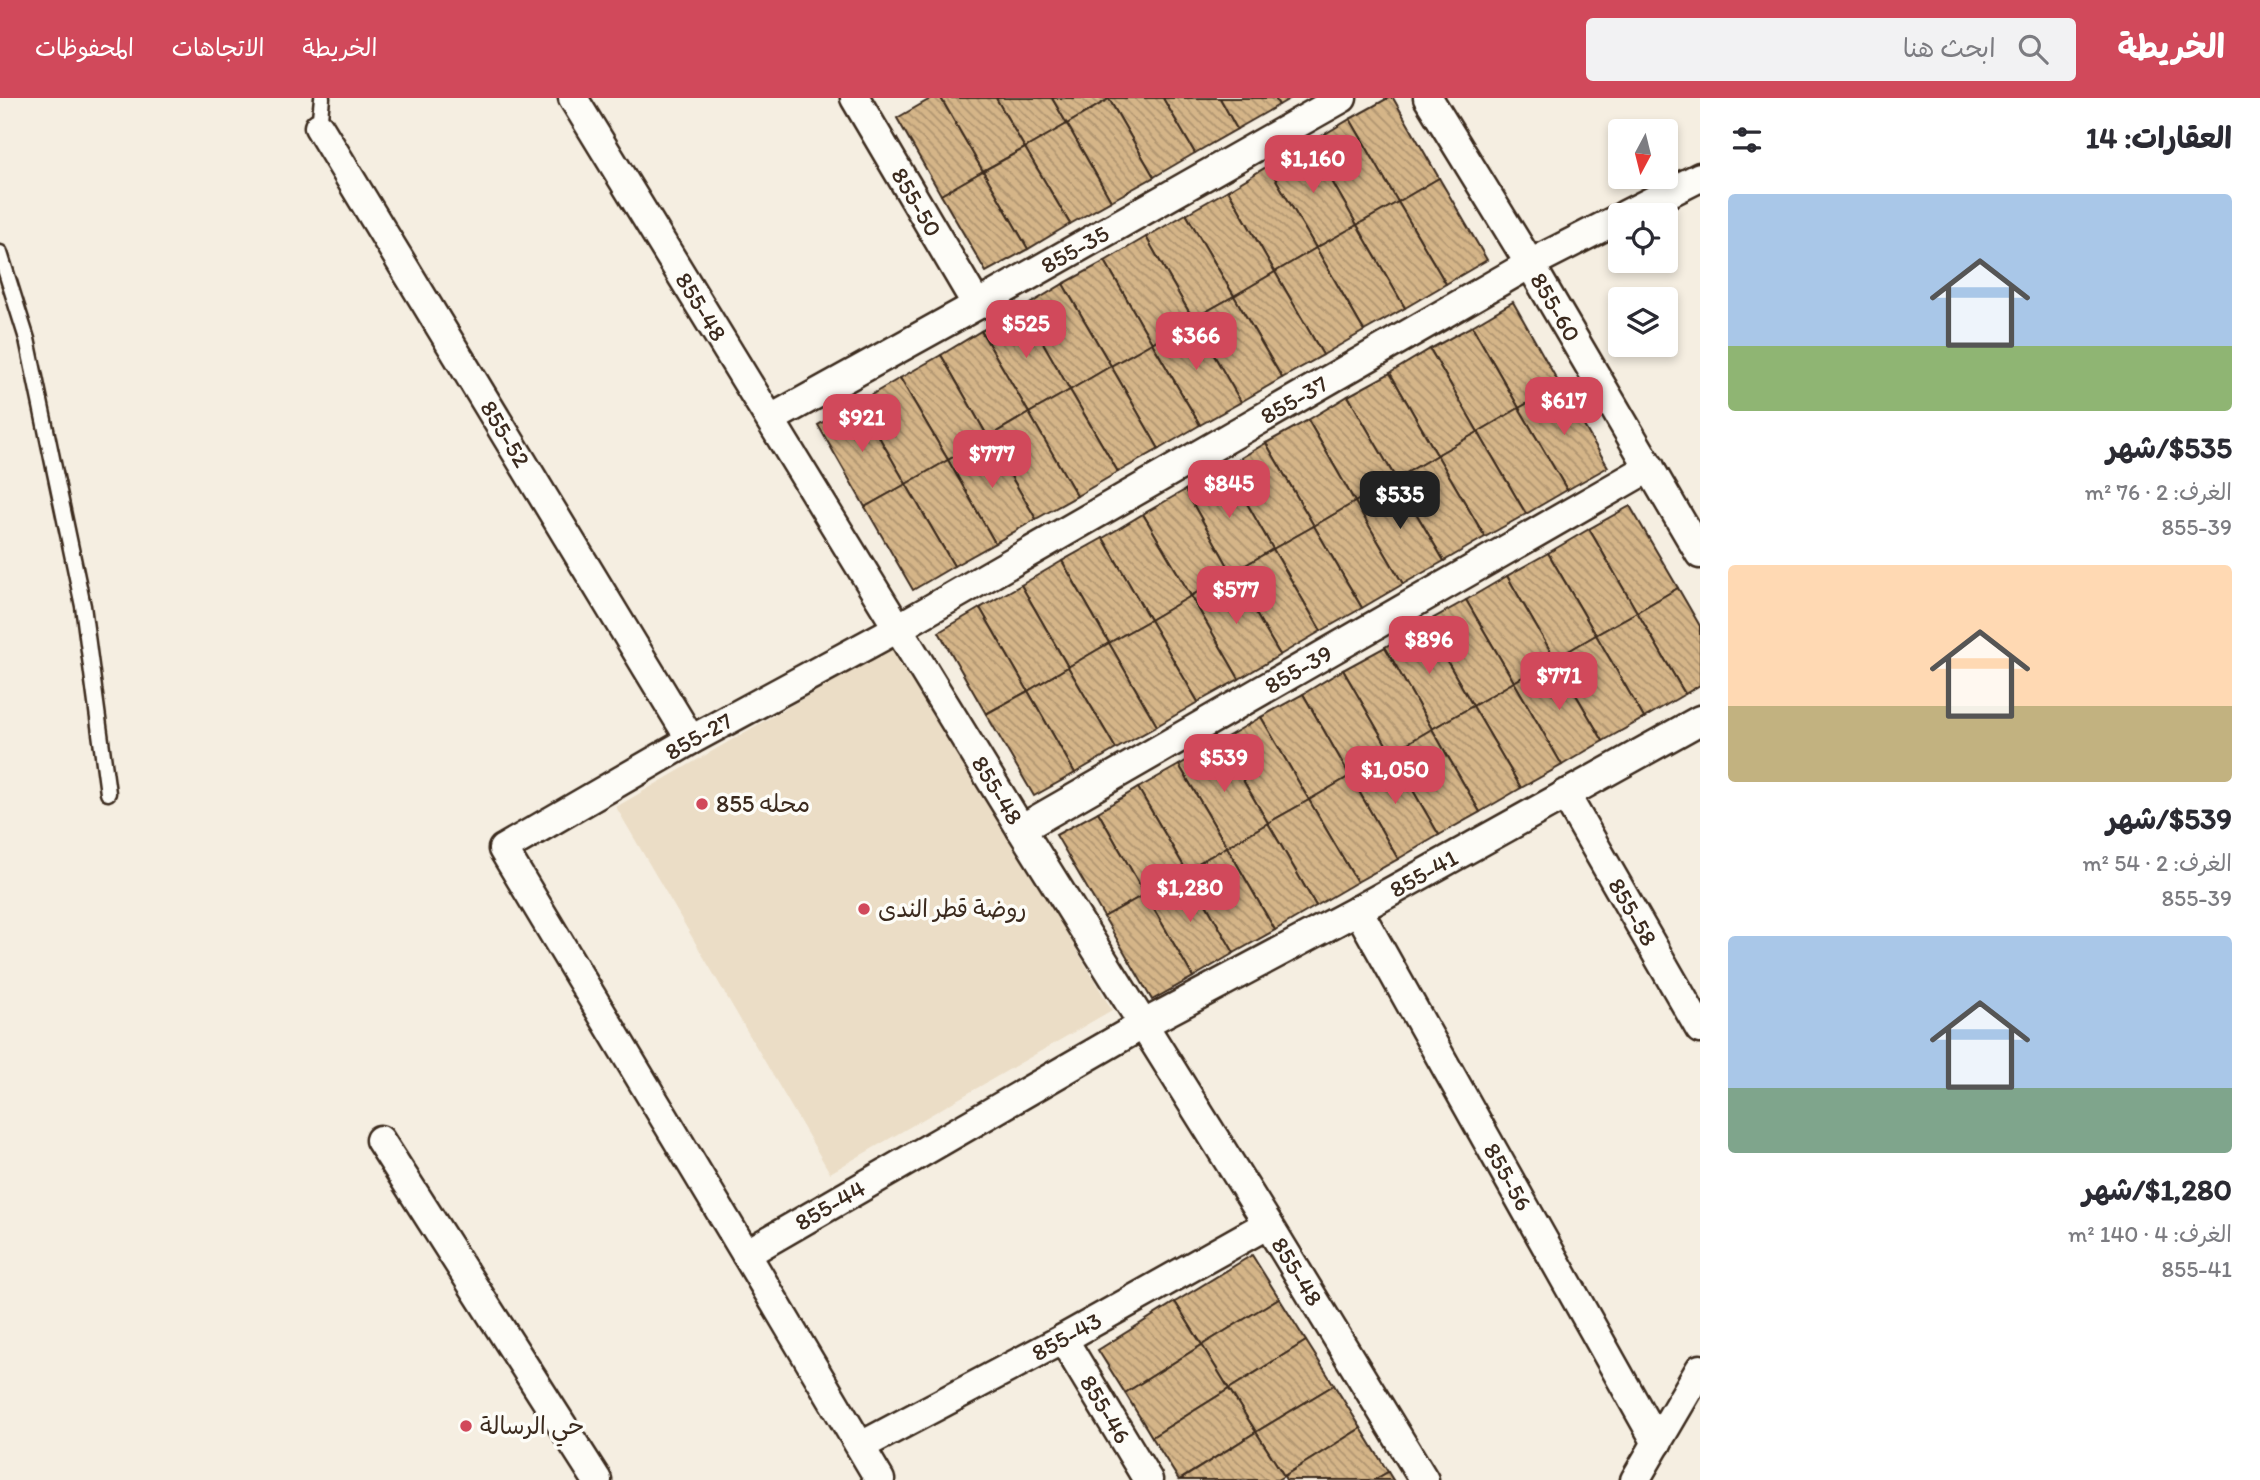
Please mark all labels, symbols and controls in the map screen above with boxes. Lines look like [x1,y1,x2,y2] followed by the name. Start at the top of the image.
[1586,18,2076,81] search box
[2118,27,2225,66] text: الخريطة
[2014,30,2052,68] icon: search
[1903,32,1996,64] text: ابحث هنا
[35,33,134,62] text: المحفوظات
[172,33,265,62] text: الاتجاهات
[303,33,377,62] text: الخريطة
[1608,119,1678,189] north arrow
[1608,119,1678,357] map controls
[2085,119,2232,156] text: العقارات: 14
[1728,121,1766,159] icon: filters
[1256,136,1370,195] pin: $1,160
[1281,144,1345,172] text: $1,160
[885,162,949,242] street label: 855-50
[1608,203,1678,273] button: locate
[1035,218,1114,280] street label: 855-35
[1917,240,2043,366] icon: home
[669,267,734,346] street label: 855-48
[1524,267,1587,347] street label: 855-60
[1608,287,1678,357] button: layers
[985,300,1067,360] pin: $525
[1002,309,1050,337] text: $525
[1155,313,1237,372] pin: $366
[1172,321,1220,349] text: $366
[1255,369,1333,430] street label: 855-37
[1523,378,1605,437] pin: $617
[1541,386,1587,414] text: $617
[821,394,903,454] pin: $921
[474,395,537,473] street label: 855-52
[839,403,885,431] text: $921
[2106,429,2232,466] text: $535/شهر
[951,430,1033,490] pin: $777
[969,439,1015,467] text: $777
[1188,460,1270,520] pin: $845
[1204,469,1254,497] text: $845
[1359,472,1441,531] pin: $535
[2085,478,2232,506] text: الغرف: 2 · 76 m²
[1376,480,1424,508] text: $535
[2161,513,2232,541] text: 855-39
[1195,566,1277,626] pin: $577
[1213,575,1259,603] text: $577
[1917,611,2043,737] icon: home
[1388,616,1470,676] pin: $896
[1405,625,1453,653] text: $896
[1259,638,1337,700] street label: 855-39
[1518,652,1600,712] pin: $771
[1536,661,1582,689] text: $771
[659,706,737,766] street label: 855-27
[1183,734,1265,794] pin: $539
[1200,743,1248,771] text: $539
[1338,746,1452,806] pin: $1,050
[966,750,1030,830] street label: 855-48
[1361,755,1429,783] text: $1,050
[716,789,810,818] place label: محله 855
[694,796,710,812] marker: محله 855
[2107,800,2232,837] text: $539/شهر
[1384,843,1463,904] street label: 855-41
[2083,849,2232,877] text: الغرف: 2 · 54 m²
[1133,864,1247,924] pin: $1,280
[1602,872,1664,951] street label: 855-58
[1157,873,1223,901] text: $1,280
[2161,884,2232,912] text: 855-39
[878,894,1027,923] place label: روضة قطر الندى
[856,901,872,917] marker: روضة قطر الندى
[1917,982,2043,1108] icon: home
[1478,1138,1539,1216] street label: 855-56
[2083,1171,2232,1208] text: $1,280/شهر
[789,1173,870,1237] street label: 855-44
[2068,1220,2232,1248] text: الغرف: 4 · 140 m²
[1265,1232,1329,1311] street label: 855-48
[2162,1255,2232,1283] text: 855-41
[1027,1305,1107,1367] street label: 855-43
[1074,1369,1138,1449] street label: 855-46
[480,1411,584,1447] place label: حي الرسالة
[458,1418,474,1434] marker: حي الرسالة

